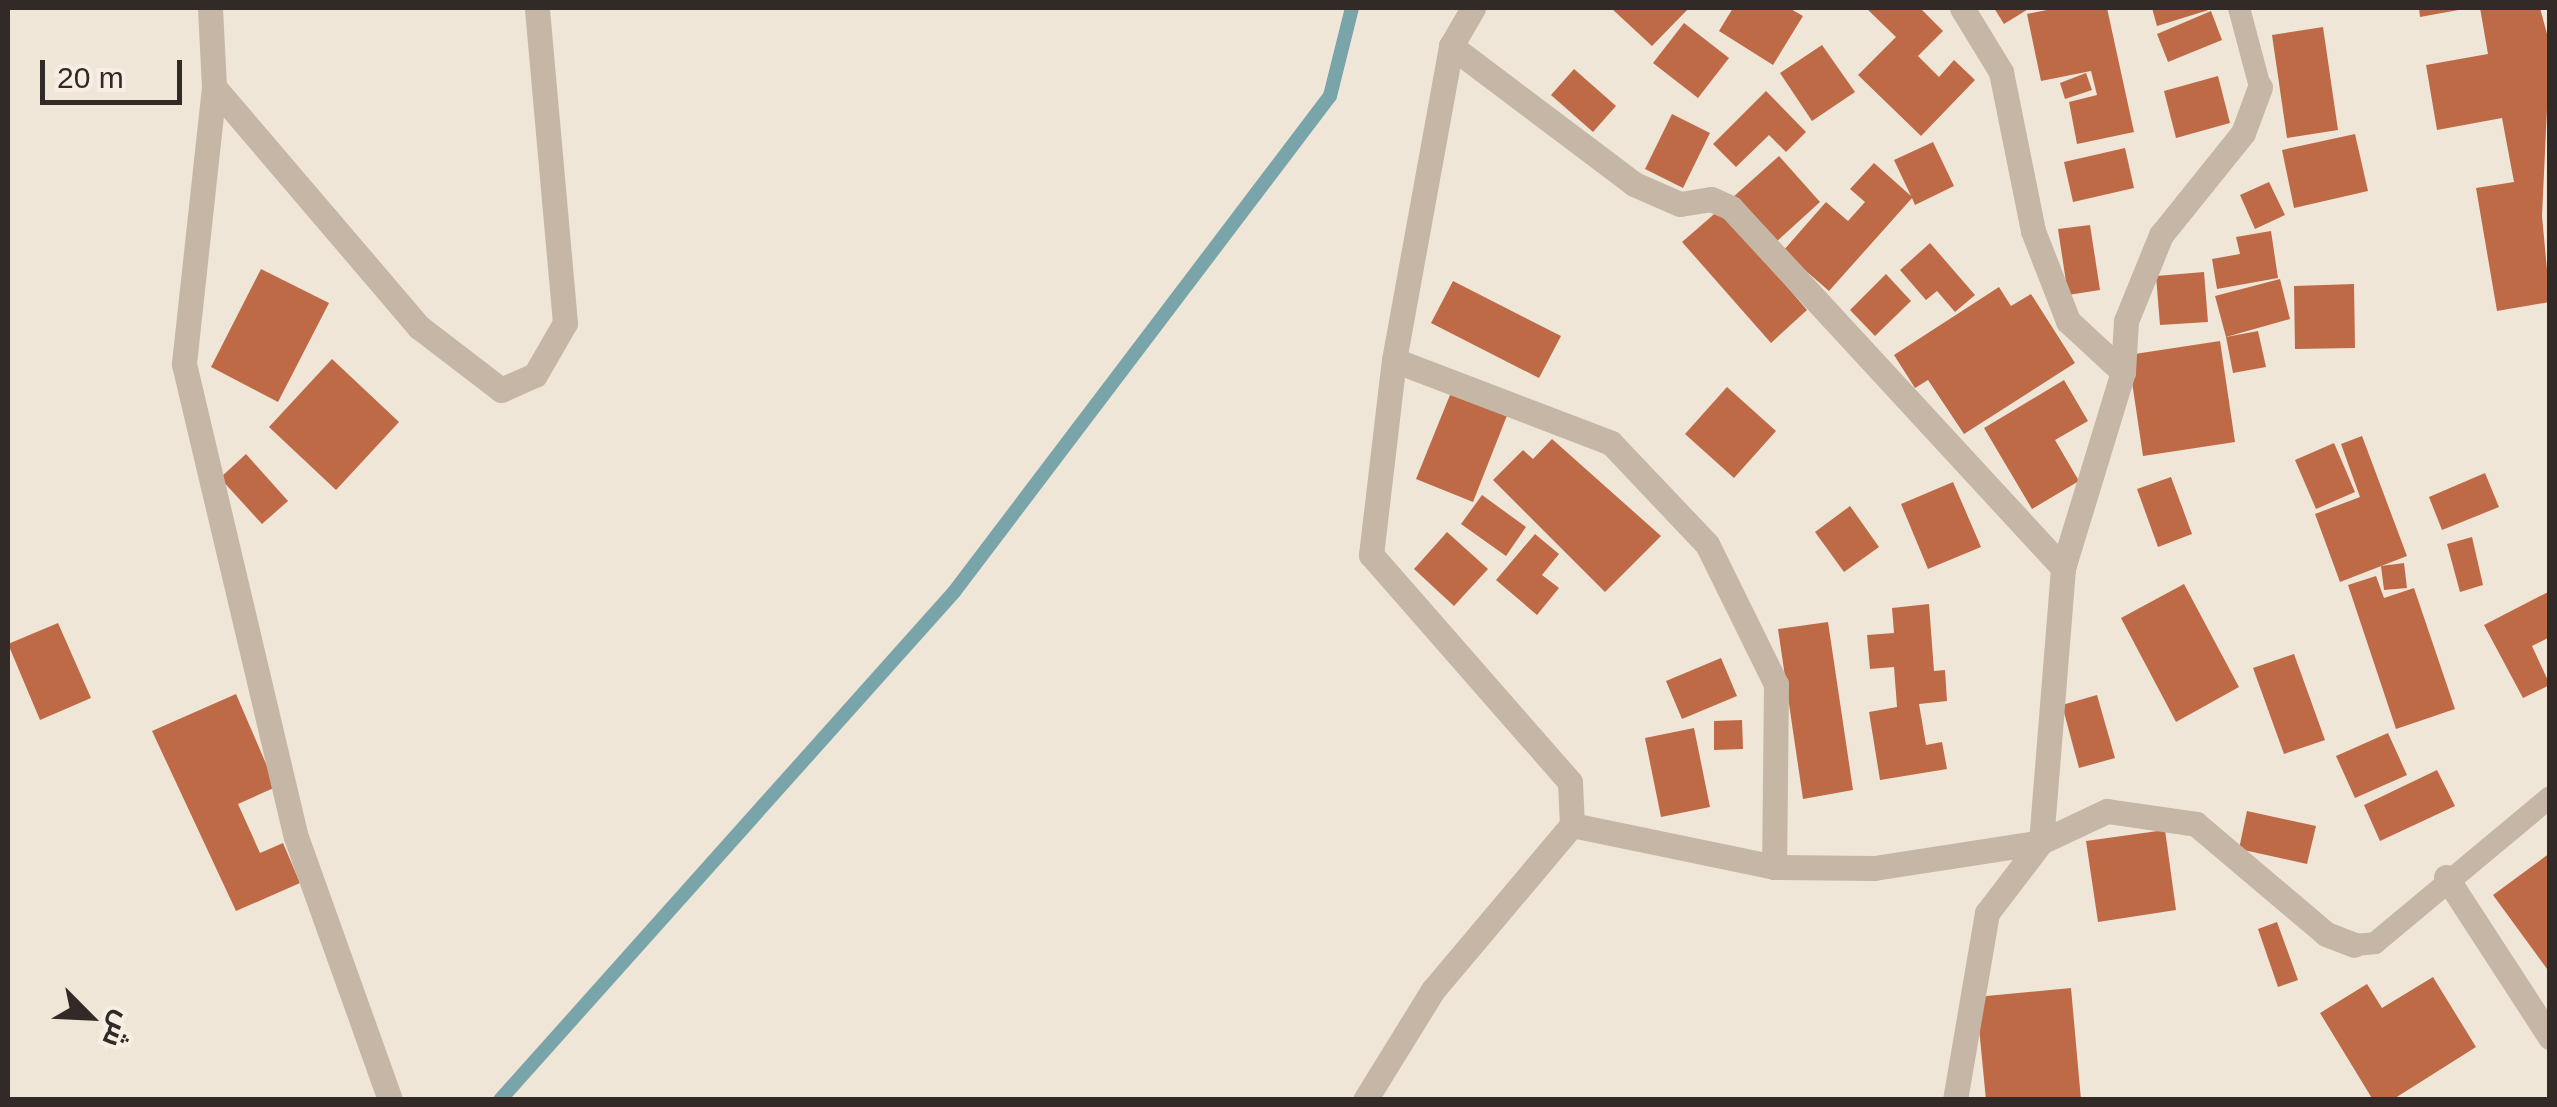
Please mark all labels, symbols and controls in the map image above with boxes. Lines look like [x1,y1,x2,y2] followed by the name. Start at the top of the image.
[45,40,188,102] scale bar
[57,61,124,94] text: 20 m
[40,967,140,1067] north arrow
[96,1007,139,1052] text: ش

